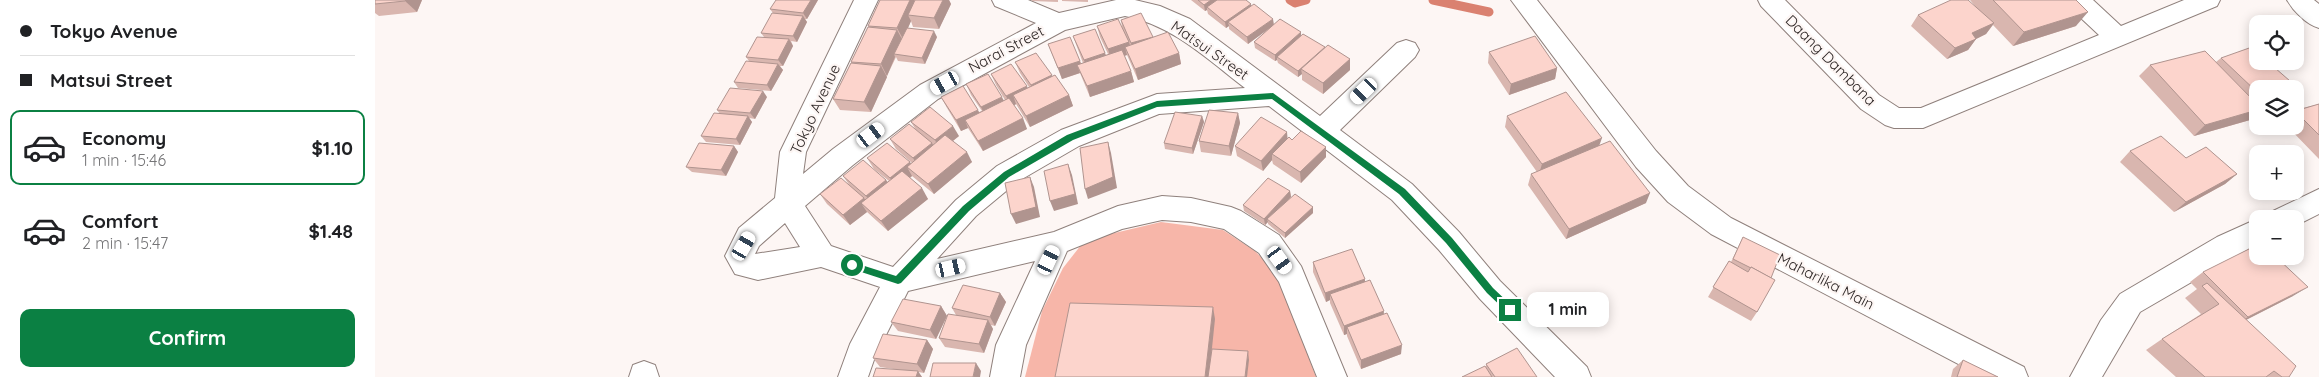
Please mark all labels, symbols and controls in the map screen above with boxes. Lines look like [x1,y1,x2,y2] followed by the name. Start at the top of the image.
[1782,11,1880,109] street label: Daang Dambana
[2249,15,2304,265] map controls
[2249,15,2304,70] button: locate
[1167,16,1253,84] street label: Matsui Street
[50,19,178,43] text: Tokyo Avenue
[965,21,1047,77] street label: Narai Street
[786,61,844,157] street label: Tokyo Avenue
[50,68,173,92] text: Matsui Street
[928,69,961,97] car
[1348,75,1380,107] car
[2249,80,2304,135] button: layers
[854,120,887,150] car
[22,125,67,170] icon: car
[82,126,166,150] text: Economy
[311,136,353,160] text: $1.10
[2249,145,2304,200] button: +
[82,150,166,170] text: 1 min · 15:46
[22,208,67,253] icon: car
[82,209,159,233] text: Comfort
[2249,210,2304,265] button: −
[309,219,353,243] text: $1.48
[730,229,757,263] car
[82,233,168,253] text: 2 min · 15:47
[1035,243,1062,277] car
[1265,243,1294,277] car
[1774,248,1878,314] street label: Maharlika Main
[841,254,863,276] route start
[934,257,967,279] car
[1527,292,1610,328] callout: 1 min
[1499,299,1521,321] route end
[1549,299,1587,319] text: 1 min
[20,309,355,367] button: Confirm

